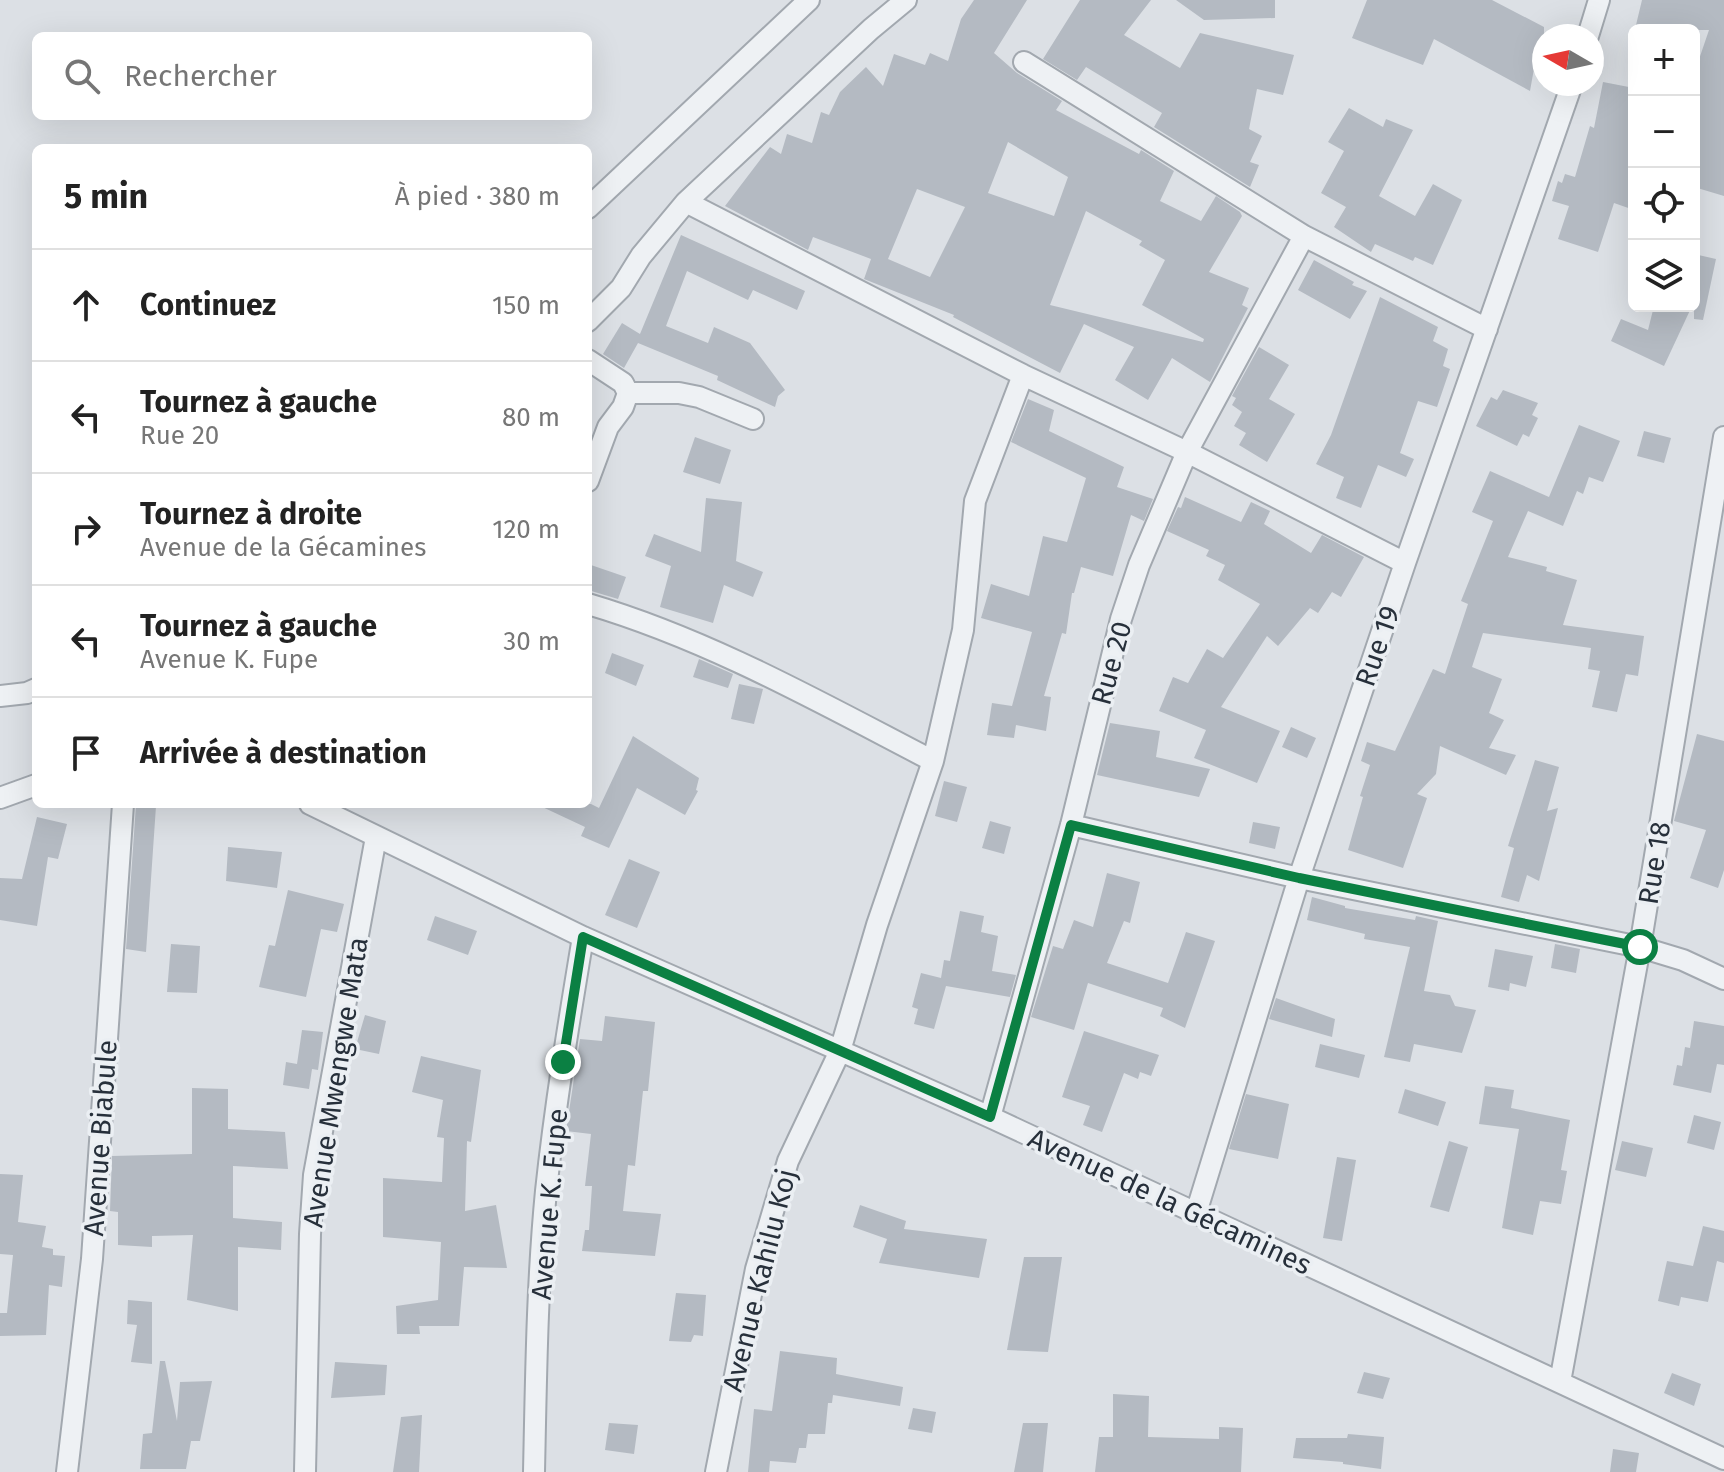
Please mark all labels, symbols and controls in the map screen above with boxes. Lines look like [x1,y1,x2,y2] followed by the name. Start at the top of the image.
[1532,24,1604,96] north arrow
[1628,24,1700,312] map controls
[1628,24,1700,96] button: +
[32,32,592,120] search box
[60,54,104,98] icon: search
[124,58,277,94] text: Rechercher
[1628,96,1700,168] button: −
[1628,168,1700,240] button: locate
[64,176,148,217] text: 5 min
[395,181,560,212] text: À pied · 380 m
[1628,240,1700,312] button: layers
[64,283,108,327] icon: ahead
[140,287,276,323] text: Continuez
[492,290,560,321] text: 150 m
[140,384,377,420] text: Tournez à gauche
[64,395,108,439] icon: left
[502,402,560,433] text: 80 m
[140,420,219,451] text: Rue 20
[140,496,362,532] text: Tournez à droite
[64,507,108,551] icon: right
[492,514,560,545] text: 120 m
[140,532,426,563] text: Avenue de la Gécamines
[1348,602,1407,691] street label: Rue 19
[140,608,377,644] text: Tournez à gauche
[1084,618,1138,709] street label: Rue 20
[64,619,108,663] icon: left
[503,626,560,657] text: 30 m
[140,644,318,675] text: Avenue K. Fupe
[64,731,108,775] icon: arrive
[140,735,427,771] text: Arrivée à destination
[1632,819,1677,907] street label: Rue 18
[1622,929,1658,965] route start
[296,935,375,1230] street label: Avenue Mwengwe Mata
[77,1039,124,1237] street label: Avenue Biabule
[545,1044,581,1080] route end
[525,1107,574,1301] street label: Avenue K. Fupe
[1023,1121,1317,1282] street label: Avenue de la Gécamines
[716,1165,803,1395] street label: Avenue Kahilu Koj

